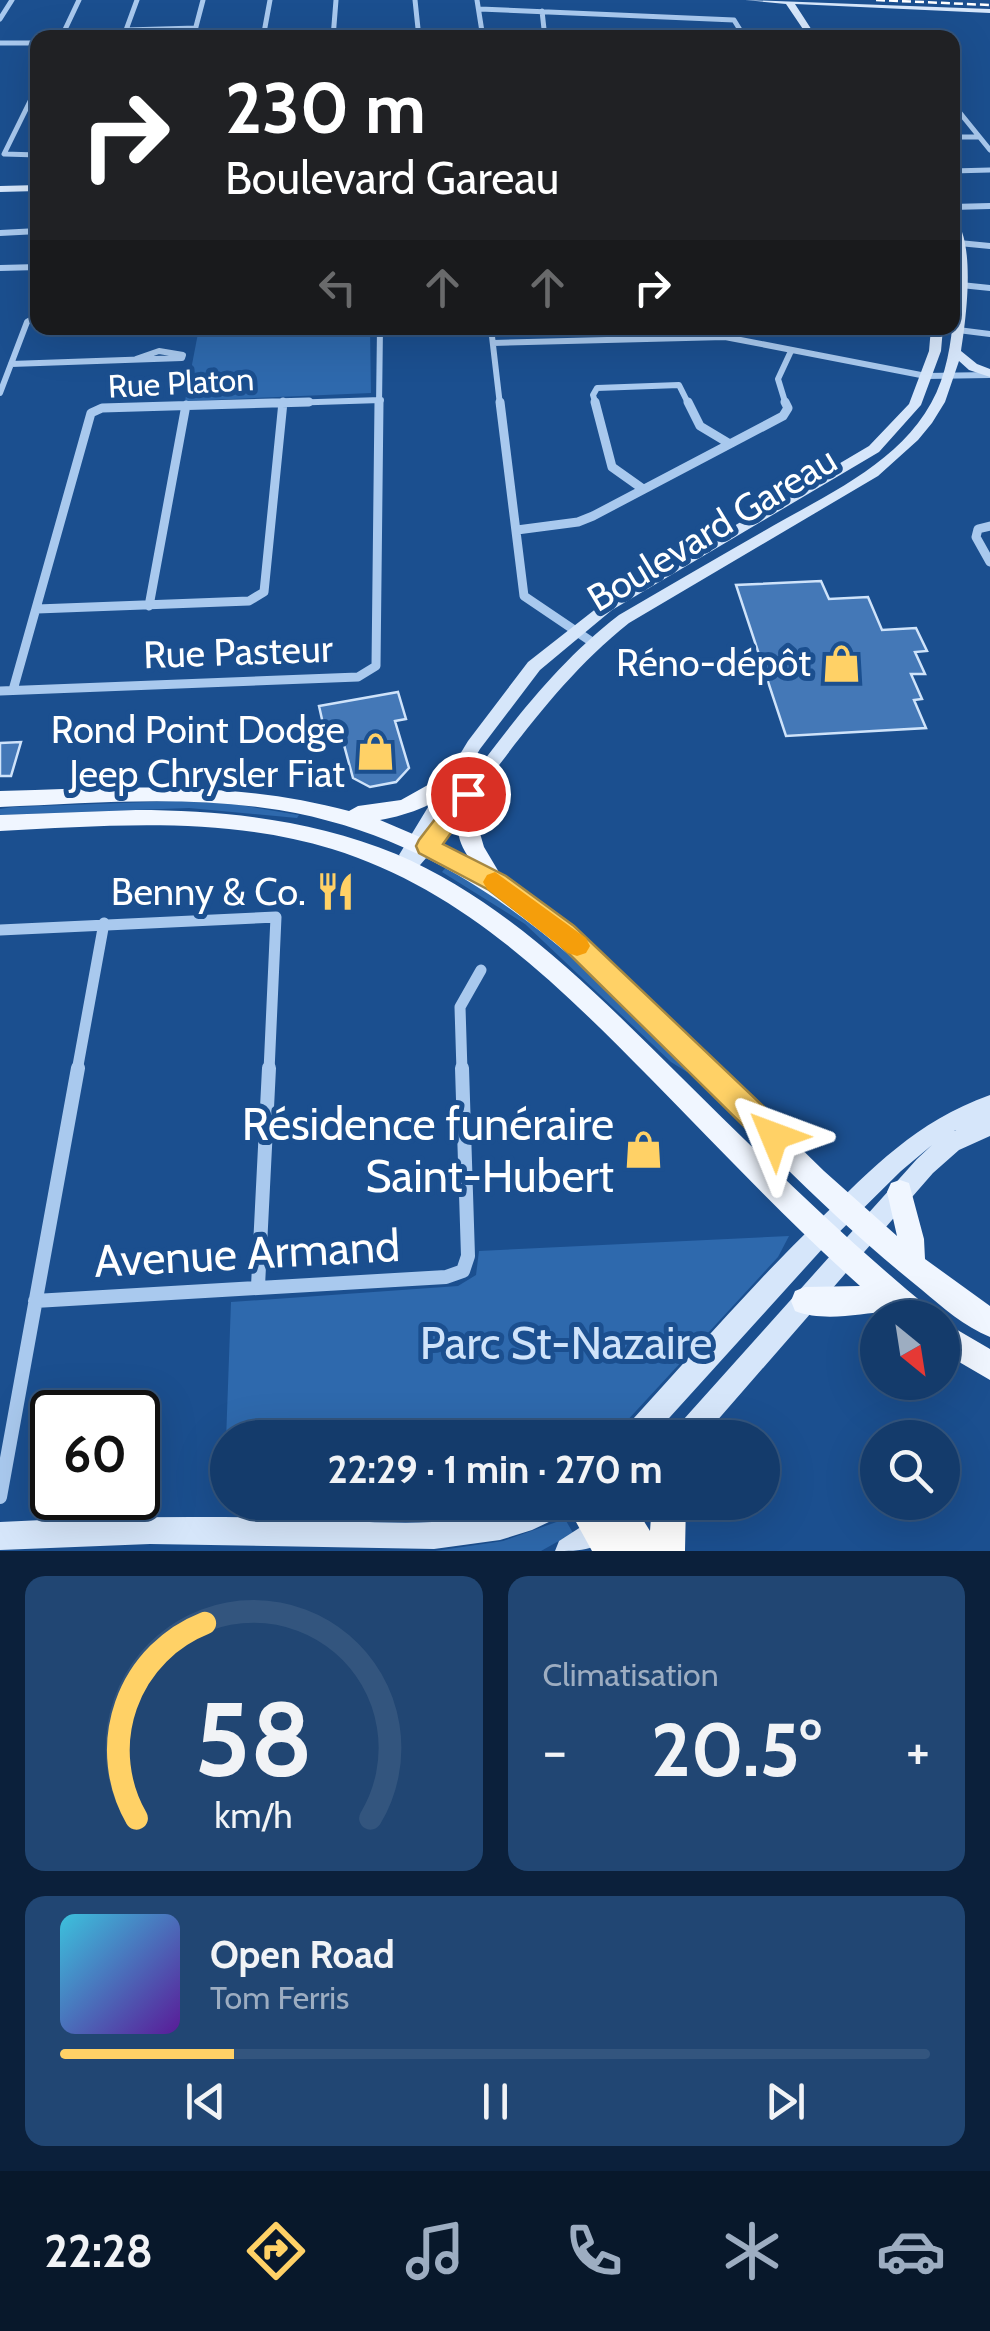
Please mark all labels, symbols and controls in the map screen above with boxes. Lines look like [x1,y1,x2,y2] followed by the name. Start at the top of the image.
[225,65,426,151] text: 230 m
[60,70,190,200] icon: right
[225,151,559,205] text: Boulevard Gareau
[310,260,365,315] icon: left
[415,260,470,315] icon: ahead
[520,260,575,315] icon: ahead
[625,260,680,315] icon: right
[107,359,255,406] street label: Rue Platon
[579,436,845,621] street label: Boulevard Gareau
[142,625,334,678] street label: Rue Pasteur
[616,639,811,686] place label: Réno-dépôt
[820,642,862,684] shop icon: Réno-dépôt
[51,706,345,797] place label: Rond Point Dodge Jeep Chrysler Fiat
[354,731,396,773] shop icon: Rond Point Dodge Jeep Chrysler Fiat
[426,752,511,837] pin
[441,767,496,822] icon: arrive
[111,868,306,915] place label: Benny & Co.
[315,871,357,913] restaurant icon: Benny & Co.
[722,1084,826,1188] position arrow
[242,1097,614,1203] place label: Résidence funéraire Saint-Hubert
[623,1129,665,1171] shop icon: Résidence funéraire Saint-Hubert
[93,1218,401,1288] street label: Avenue Armand
[860,1300,960,1400] north arrow
[860,1300,960,1520] map controls
[420,1316,712,1370] park label: Parc St-Nazaire
[30,1390,160,1520] speed limit sign: 60
[860,1420,960,1520] button: search
[327,1446,663,1493] text: 22:29 · 1 min · 270 m
[543,1655,719,1694] text: Climatisation
[194,1676,313,1802] text: 58
[651,1704,821,1795] text: 20.5°
[543,1717,567,1784] text: −
[906,1717,930,1784] text: +
[215,1794,293,1837] text: km/h
[210,1931,395,1978] text: Open Road
[210,1978,349,2017] text: Tom Ferris
[178,2074,233,2129] icon: previous
[468,2074,523,2129] icon: pause
[758,2074,813,2129] icon: next
[241,2216,311,2286] icon: directions
[400,2216,470,2286] icon: music
[559,2216,629,2286] icon: phone
[717,2216,787,2286] icon: climate
[876,2216,946,2286] icon: car
[44,2224,153,2278] text: 22:28

